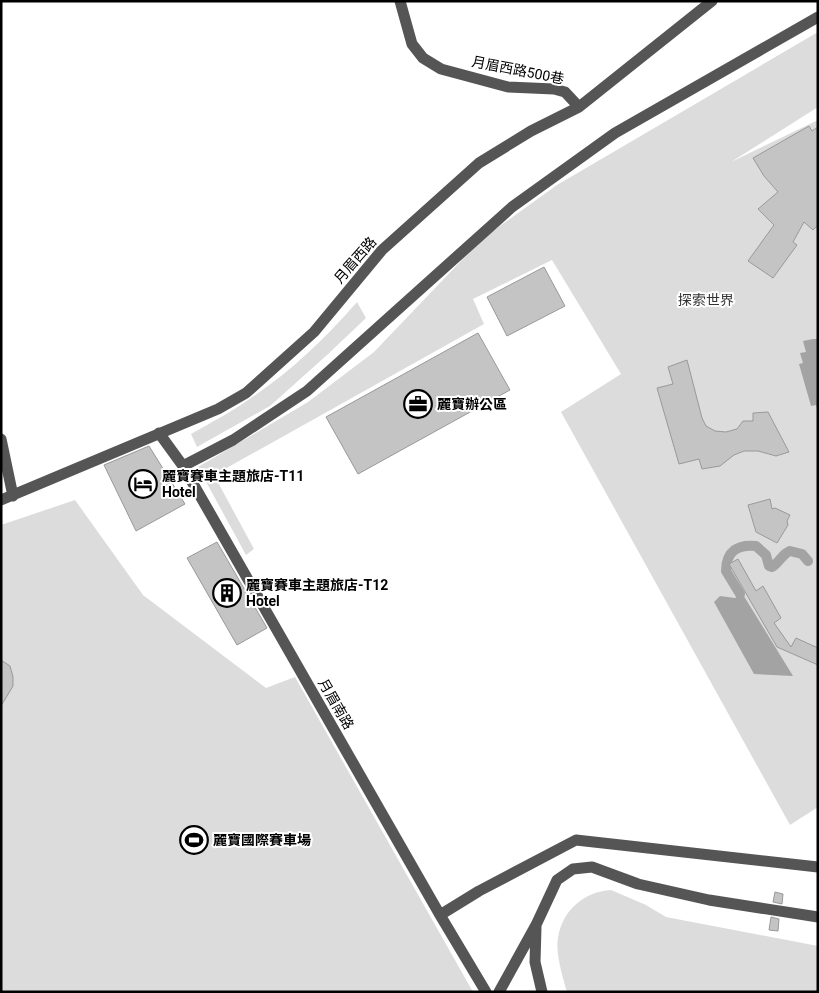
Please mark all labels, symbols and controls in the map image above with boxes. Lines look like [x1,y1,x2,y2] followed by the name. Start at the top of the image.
[471,53,565,87] street label: 月眉西路500巷
[331,234,379,286] street label: 月眉西路
[678,292,734,308] park label: 探索世界
[403,389,433,419] office icon: 麗寶辦公區
[437,396,507,412] place label: 麗寶辦公區
[162,468,304,500] place label: 麗寶賽車主題旅店-T11 Hotel
[128,469,158,499] hotel icon: 麗寶賽車主題旅店-T11 Hotel
[246,577,388,609] place label: 麗寶賽車主題旅店-T12 Hotel
[212,578,242,608] building icon: 麗寶賽車主題旅店-T12 Hotel
[315,676,357,732] street label: 月眉南路
[179,825,209,855] sports icon: 麗寶國際賽車場
[213,832,311,848] place label: 麗寶國際賽車場

